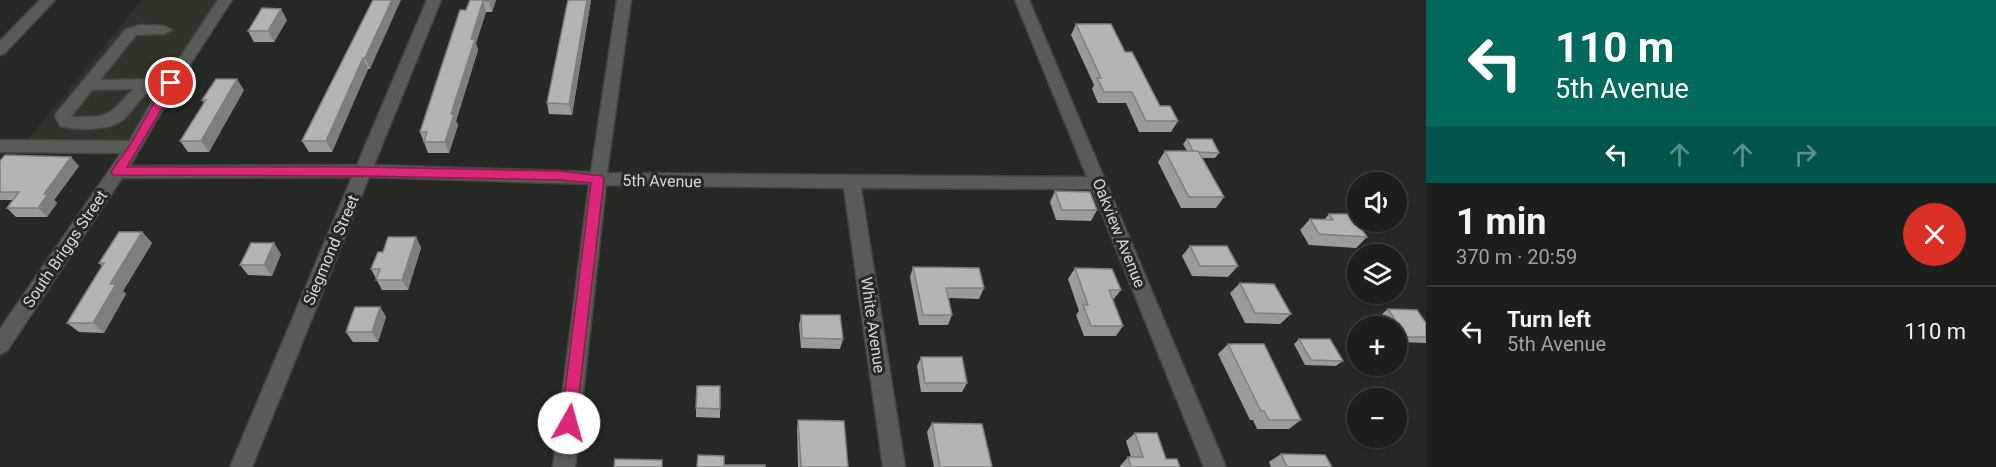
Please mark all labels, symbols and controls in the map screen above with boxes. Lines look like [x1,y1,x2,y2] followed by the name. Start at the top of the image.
[1555,23,1674,72] text: 110 m
[1456,24,1534,102] icon: left
[145,57,196,108] pin
[154,66,187,99] icon: arrive
[1555,73,1689,105] text: 5th Avenue
[1600,138,1633,171] icon: left
[1663,138,1696,171] icon: ahead
[1726,138,1759,171] icon: ahead
[1789,138,1822,171] icon: right
[622,171,702,191] street label: 5th Avenue
[1347,172,1407,448] map controls
[1347,172,1407,232] button: sound
[1088,176,1150,290] street label: Oakview Avenue
[19,187,111,311] street label: South Briggs Street
[299,192,363,308] street label: Siegmond Street
[1456,201,1547,243] text: 1 min
[1903,203,1966,266] button: close
[1347,244,1407,304] button: layers
[1456,245,1577,269] text: 370 m · 20:59
[857,276,889,374] street label: White Avenue
[1507,307,1591,332] text: Turn left
[1456,315,1489,348] icon: left
[1347,316,1407,376] button: +
[1904,319,1966,344] text: 110 m
[1507,332,1606,356] text: 5th Avenue
[1347,388,1407,448] button: −
[537,391,601,455] position arrow

